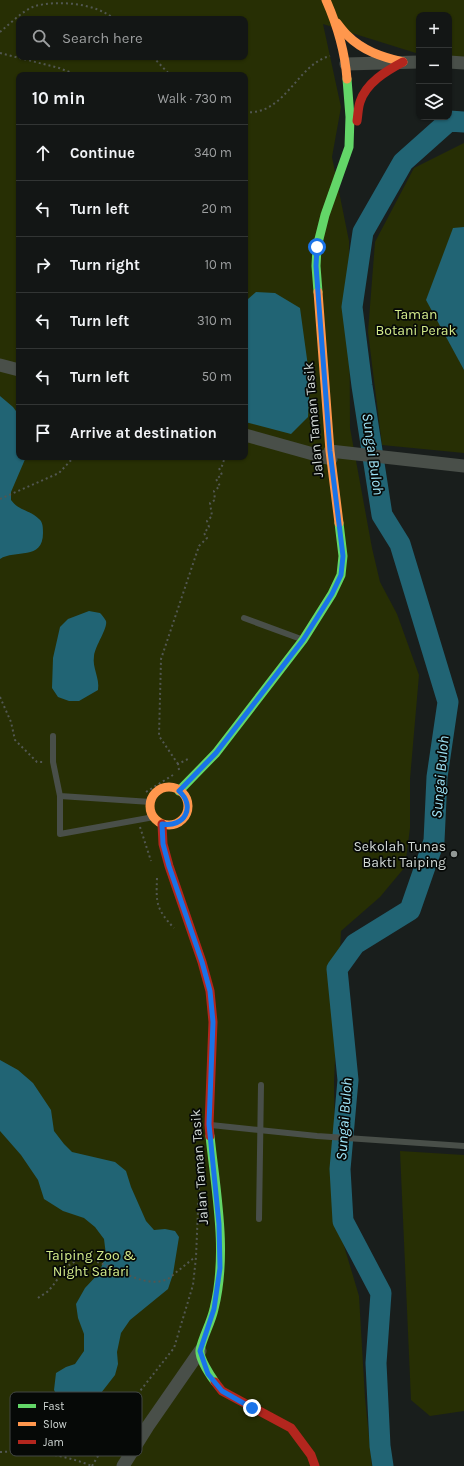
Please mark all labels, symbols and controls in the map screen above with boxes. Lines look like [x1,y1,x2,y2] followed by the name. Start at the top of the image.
[416,12,452,120] map controls
[416,12,452,48] button: +
[16,16,248,60] search box
[30,27,52,49] icon: search
[62,29,143,47] text: Search here
[416,48,452,84] button: −
[416,84,452,120] button: layers
[32,88,85,108] text: 10 min
[157,91,232,106] text: Walk · 730 m
[32,142,54,164] icon: ahead
[70,144,135,162] text: Continue
[194,145,232,160] text: 340 m
[32,198,54,220] icon: left
[70,200,129,218] text: Turn left
[202,201,232,216] text: 20 m
[308,238,326,256] route start
[32,254,54,276] icon: right
[70,256,140,274] text: Turn right
[205,257,232,272] text: 10 m
[376,306,457,339] park label: Taman Botani Perak
[32,310,54,332] icon: left
[70,312,129,330] text: Turn left
[197,313,232,328] text: 310 m
[300,361,327,478] street label: Jalan Taman Tasik
[32,366,54,388] icon: left
[70,368,129,386] text: Turn left
[202,369,232,384] text: 50 m
[358,412,388,496] water label: Sungai Buloh
[32,422,54,444] icon: arrive
[70,424,217,442] text: Arrive at destination
[427,735,453,819] water label: Sungai Buloh
[353,838,446,871] place label: Sekolah Tunas Bakti Taiping
[449,849,459,859] marker: Sekolah Tunas Bakti Taiping
[332,1077,356,1161] water label: Sungai Buloh
[187,1109,212,1225] street label: Jalan Taman Tasik
[46,1247,136,1280] park label: Taiping Zoo & Night Safari
[10,1392,142,1456] legend
[243,1399,261,1417] route end
[43,1400,64,1413] text: Fast
[43,1418,67,1431] text: Slow
[43,1436,64,1449] text: Jam

